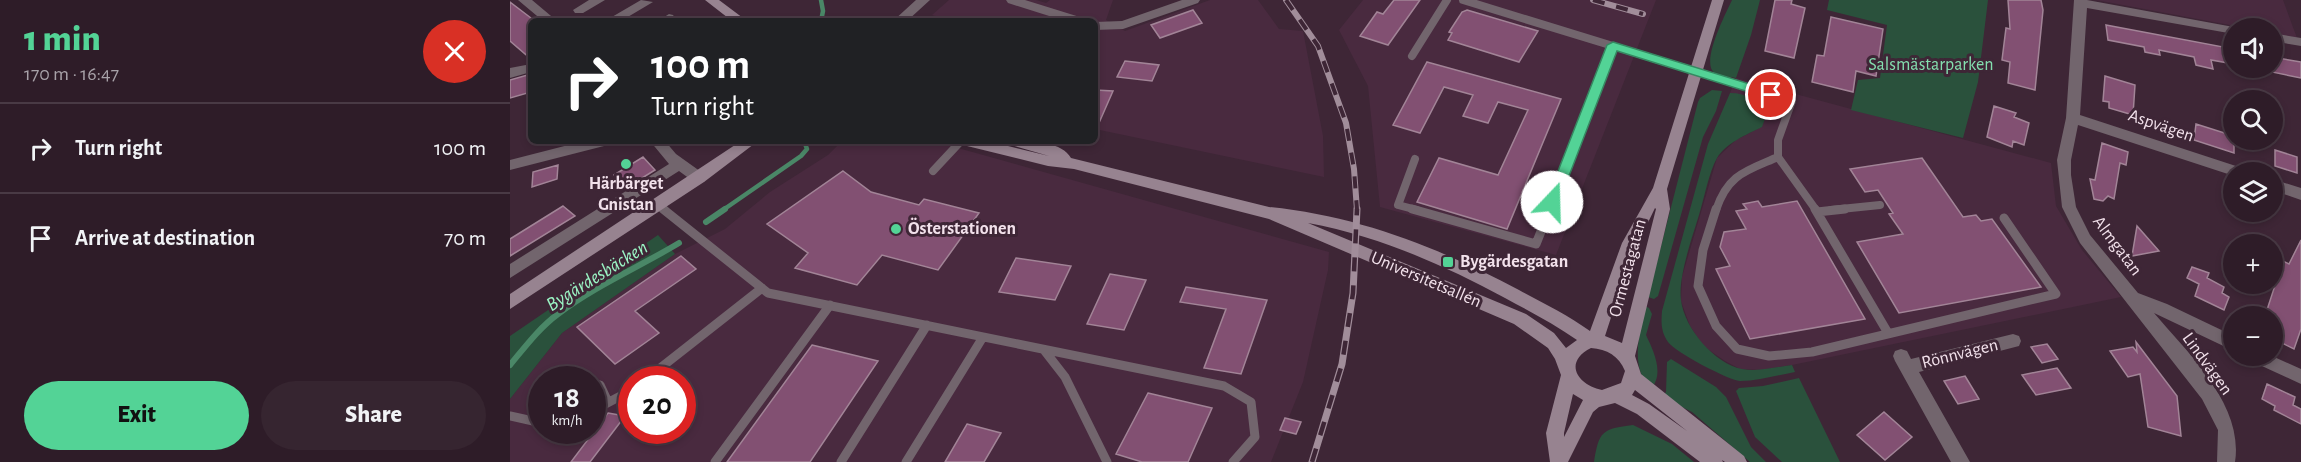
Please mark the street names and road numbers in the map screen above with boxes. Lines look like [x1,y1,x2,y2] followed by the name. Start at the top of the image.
[2126,106,2196,146] street label: Aspvägen
[2089,213,2145,279] street label: Almgatan
[1606,217,1650,319] street label: Ormestagatan
[1368,249,1484,311] street label: Universitetsallén
[2178,329,2236,399] street label: Lindvägen
[1920,336,2000,372] street label: Rönnvägen

